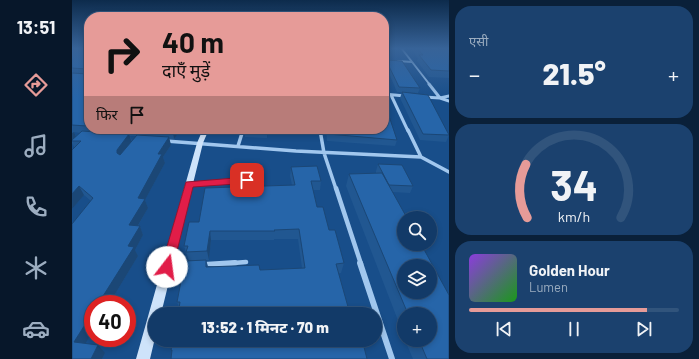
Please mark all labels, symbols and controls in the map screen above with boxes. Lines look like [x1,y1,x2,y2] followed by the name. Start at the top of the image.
[17,16,55,38] text: 13:51
[162,25,224,59] text: 40 m
[96,28,148,80] icon: right
[469,33,488,49] text: एसी
[542,55,606,91] text: 21.5°
[162,59,210,81] text: दाएँ मुड़ें
[469,61,480,87] text: −
[668,61,679,87] text: +
[22,71,50,99] icon: directions
[126,104,148,126] icon: arrive
[96,105,118,123] text: फिर
[22,132,50,160] icon: music
[550,158,598,208] text: 34
[230,163,264,197] pin
[236,169,258,191] icon: arrive
[22,193,50,221] icon: phone
[558,207,590,224] text: km/h
[397,211,437,347] map controls
[397,211,437,251] button: search
[146,246,188,288] position arrow
[22,254,50,282] icon: climate
[397,259,437,299] button: layers
[529,261,610,279] text: Golden Hour
[529,279,568,295] text: Lumen
[84,295,136,347] speed limit sign: 40
[397,307,437,347] button: +
[22,315,50,343] icon: car
[201,318,329,336] text: 13:52 · 1 मिनट · 70 m
[493,318,515,340] icon: previous
[563,318,585,340] icon: pause
[633,318,655,340] icon: next

